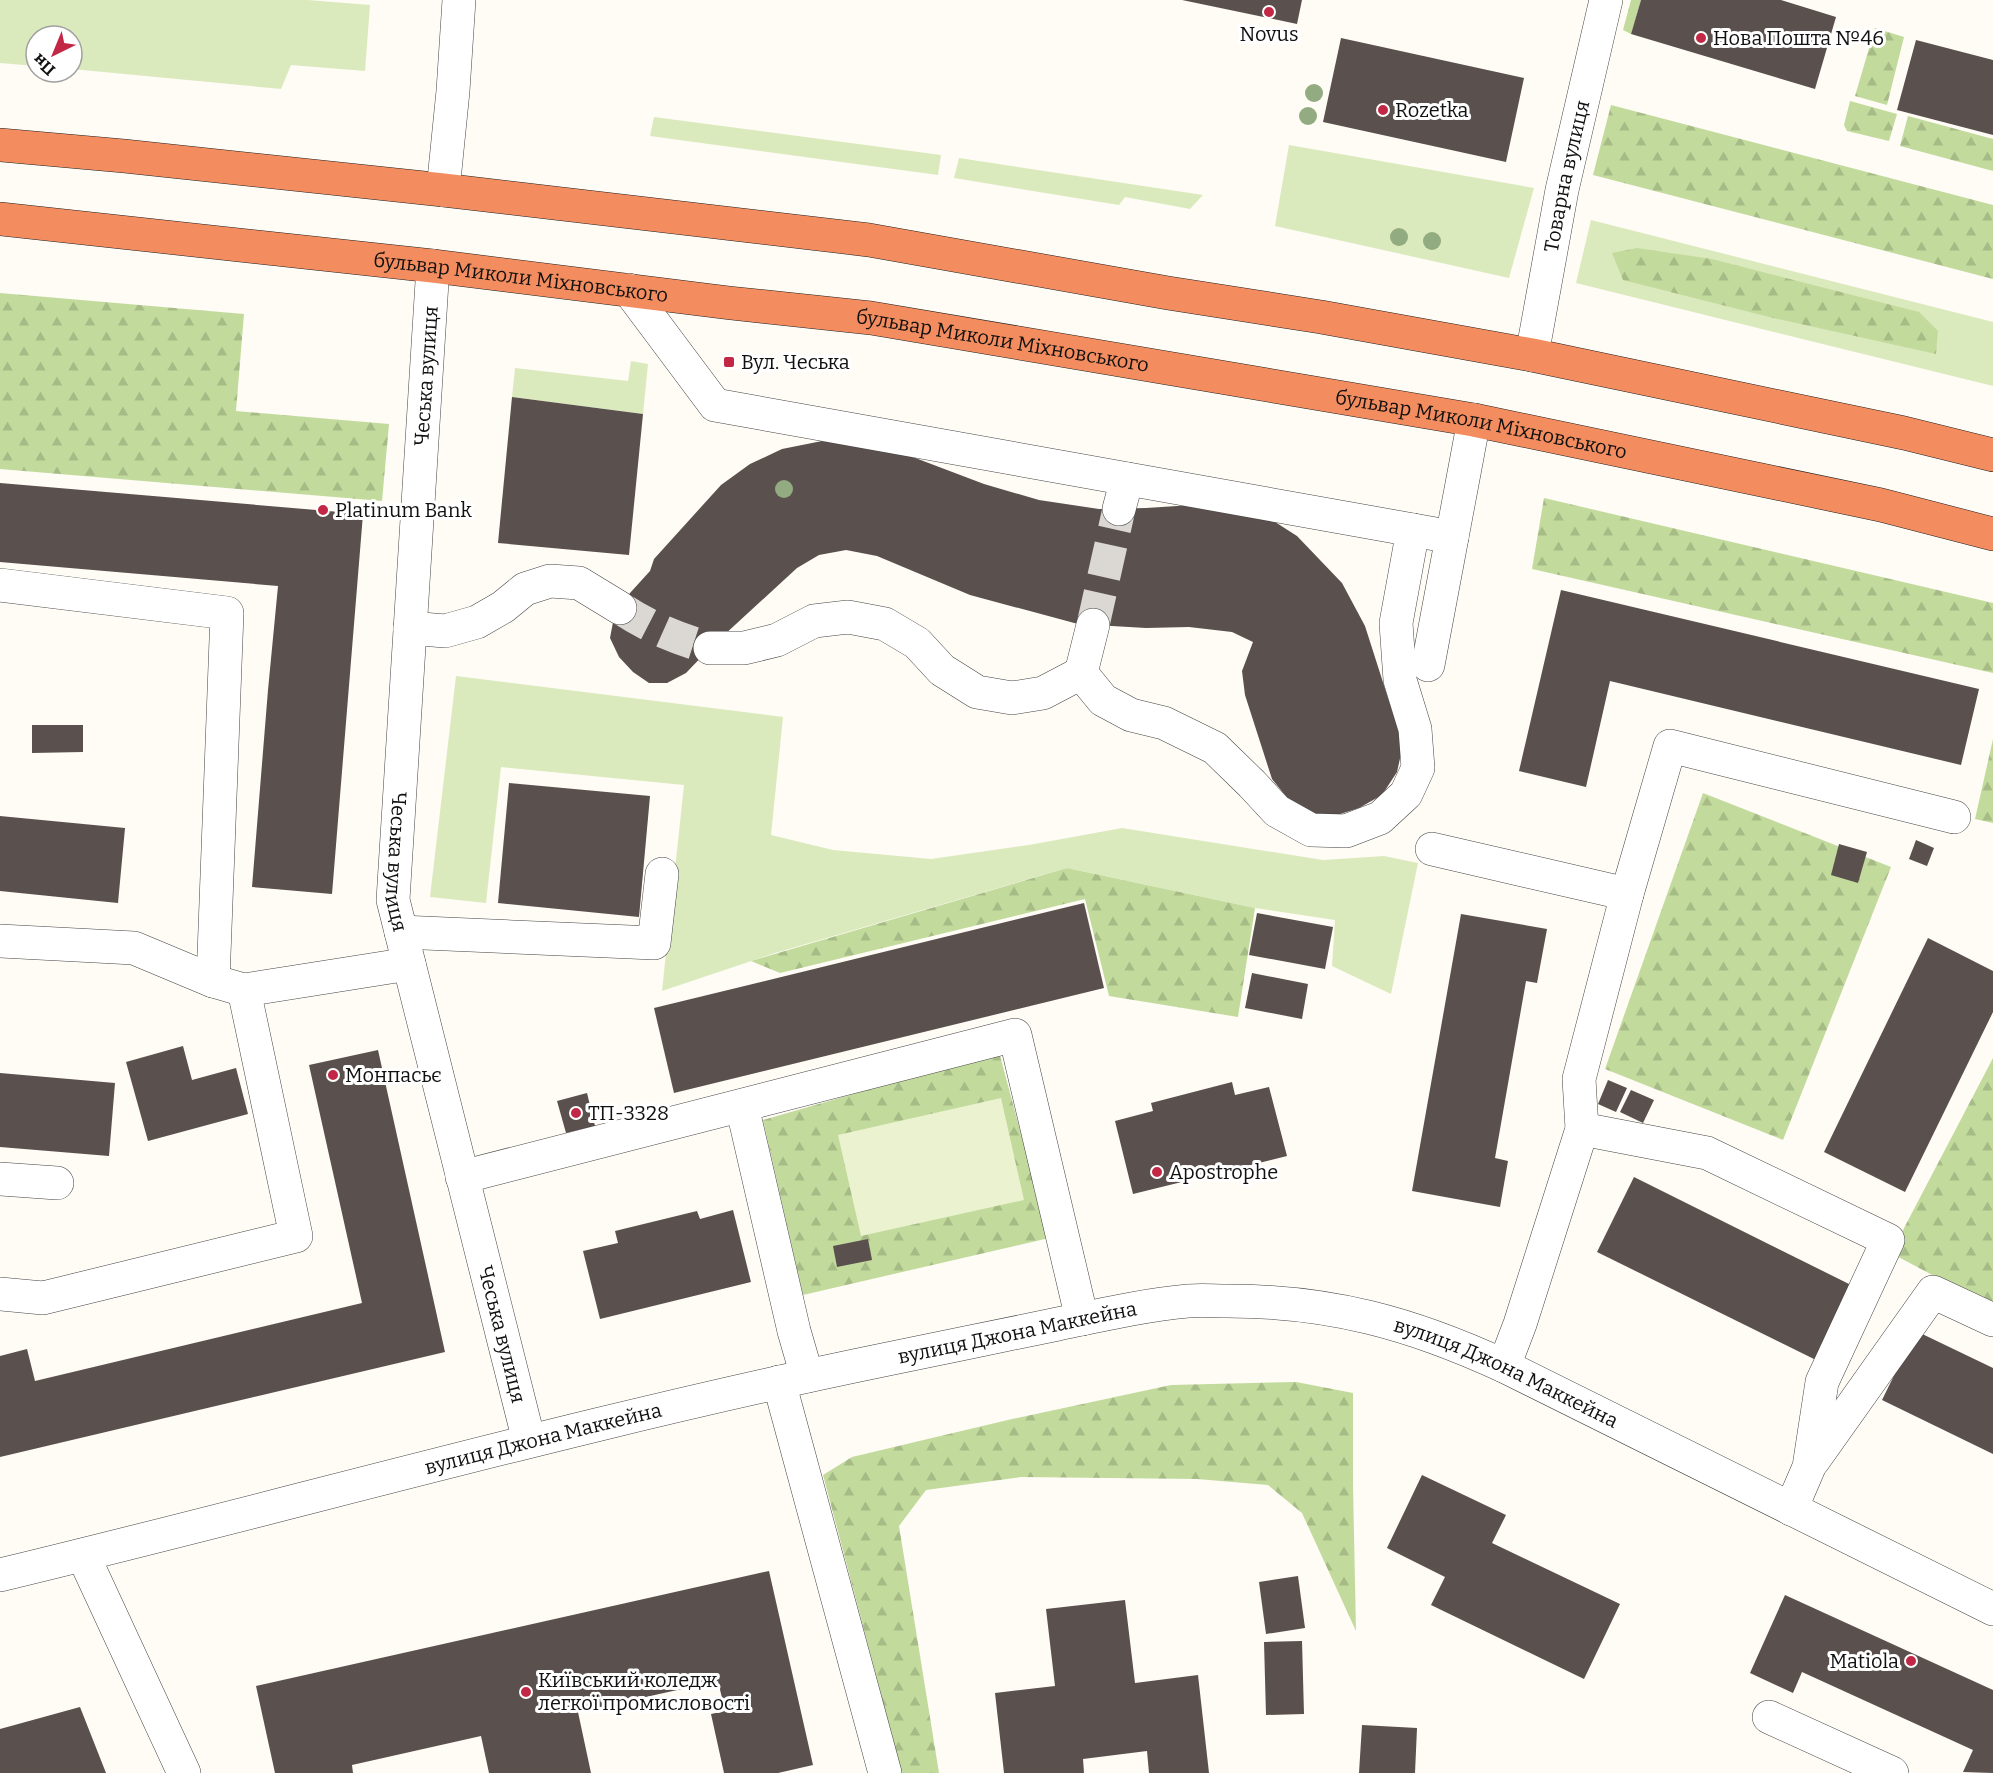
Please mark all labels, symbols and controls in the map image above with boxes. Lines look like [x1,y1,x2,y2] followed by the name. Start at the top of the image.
[1262,5,1276,19] marker: Novus
[1239,22,1299,46] place label: Novus
[24,24,84,84] north arrow
[1713,26,1884,50] place label: Нова Пошта №46
[1694,31,1708,45] marker: Нова Пошта №46
[29,50,59,79] text: Пн
[1395,98,1469,122] place label: Rozetka
[1539,98,1594,254] street label: Товарна вулиця
[1376,103,1390,117] marker: Rozetka
[372,248,669,307] street label: бульвар Миколи Міхновського
[855,304,1151,377] street label: бульвар Миколи Міхновського
[409,305,443,447] street label: Чеська вулиця
[741,350,850,374] place label: Вул. Чеська
[722,355,736,369] marker: Вул. Чеська
[1333,385,1629,464] street label: бульвар Миколи Міхновського
[335,498,472,522] place label: Platinum Bank
[316,503,330,517] marker: Platinum Bank
[380,791,412,934] street label: Чеська вулиця
[345,1063,442,1087] place label: Монпасьє
[326,1068,340,1082] marker: Монпасьє
[588,1101,669,1125] place label: ТП-3328
[569,1106,583,1120] marker: ТП-3328
[1169,1160,1278,1184] place label: Apostrophe
[1150,1165,1164,1179] marker: Apostrophe
[473,1263,531,1405] street label: Чеська вулиця
[896,1296,1139,1369] street label: вулиця Джона Маккейна
[1391,1313,1622,1433] street label: вулиця Джона Маккейна
[422,1398,664,1479] street label: вулиця Джона Маккейна
[1829,1649,1899,1673] place label: Matiola
[1904,1654,1918,1668] marker: Matiola
[538,1668,750,1715] place label: Київський коледж легкої промисловості
[519,1685,533,1699] marker: Київський коледж легкої промисловості

